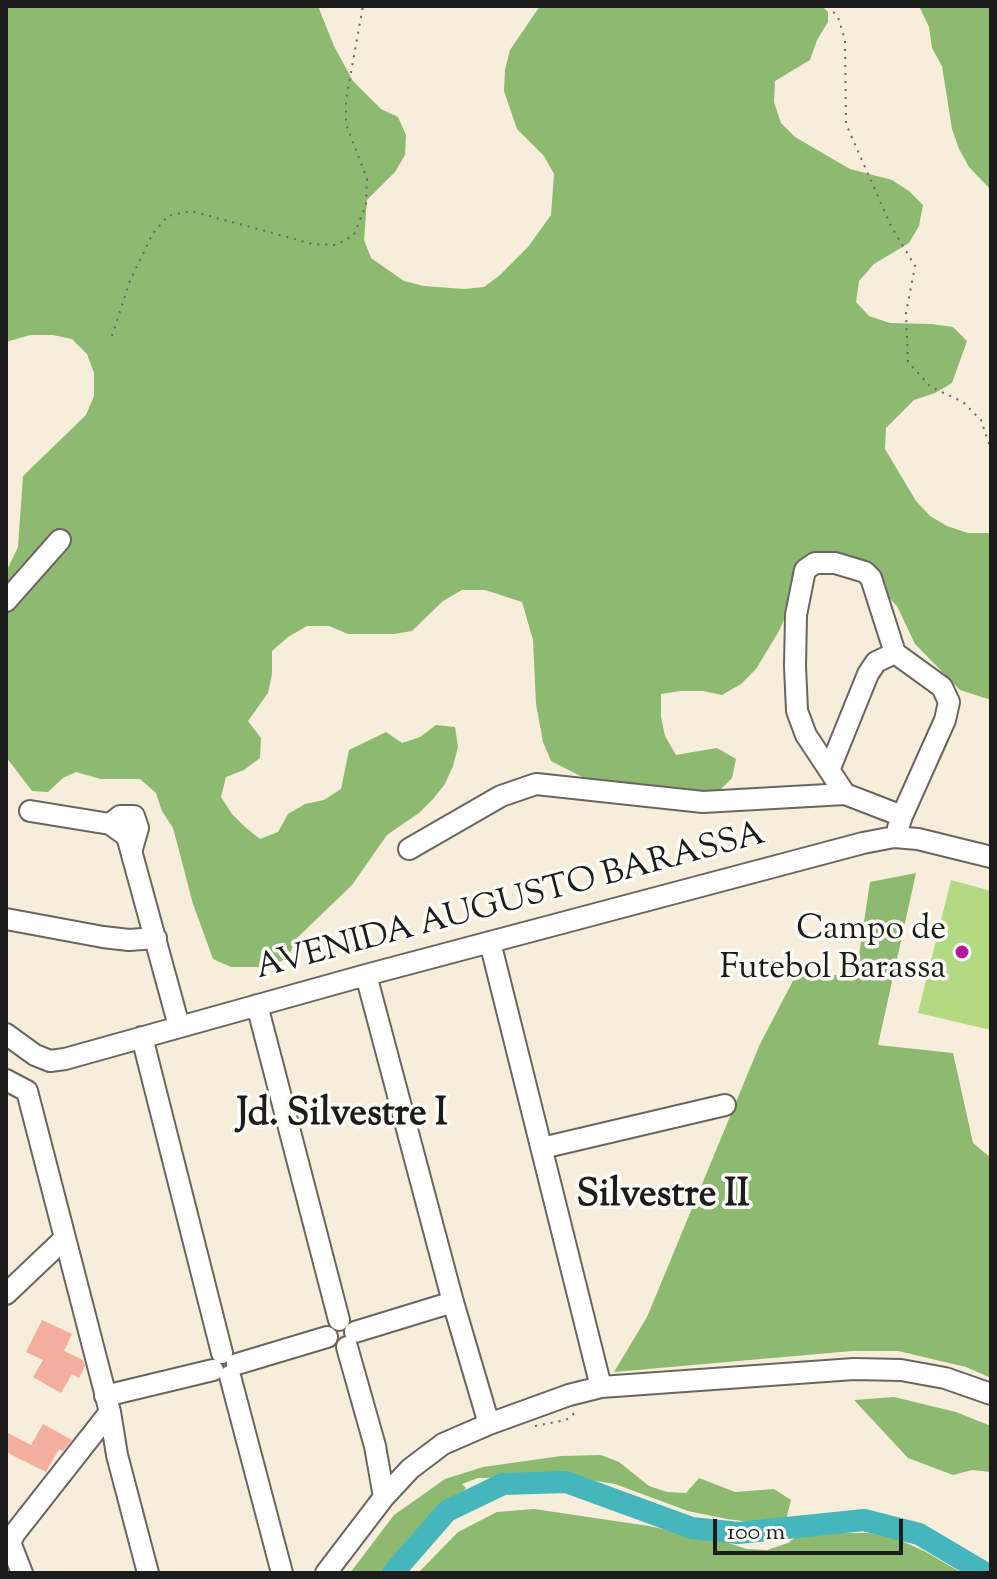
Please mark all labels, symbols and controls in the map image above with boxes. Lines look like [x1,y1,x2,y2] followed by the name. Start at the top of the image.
[252,816,770,992] street label: AVENIDA AUGUSTO BARASSA
[720,912,946,992] place label: Campo de Futebol Barassa
[953,943,971,961] marker: Campo de Futebol Barassa
[237,1095,447,1141] district label: Jd. Silvestre I
[576,1176,750,1222] district label: Silvestre II
[717,1503,907,1553] scale bar
[727,1516,785,1550] text: 100 m

